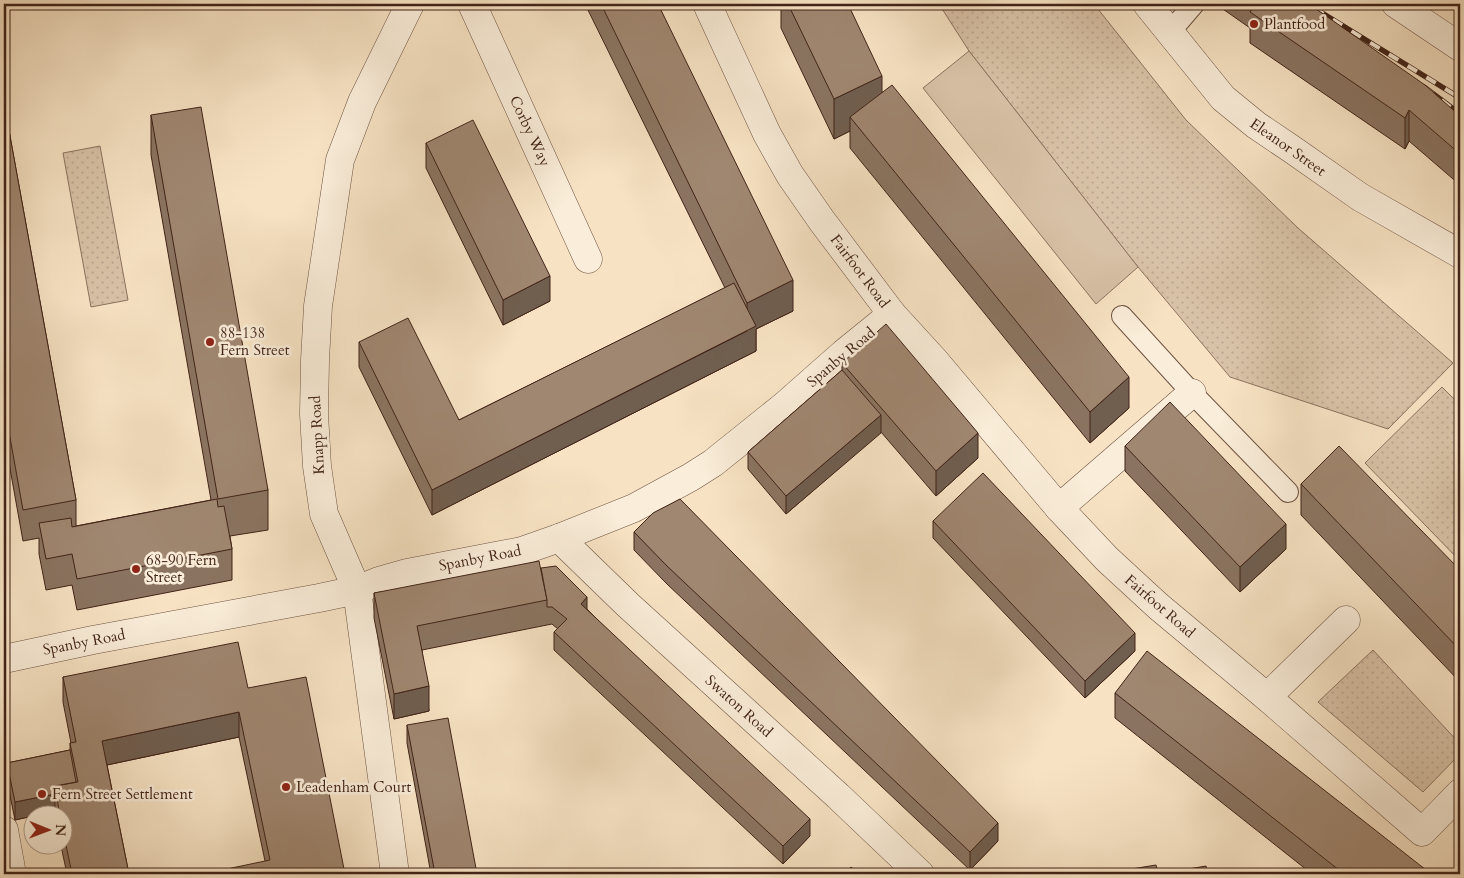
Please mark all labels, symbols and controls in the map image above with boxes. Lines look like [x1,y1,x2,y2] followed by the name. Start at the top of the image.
[1264,14,1325,34] place label: Plantfood
[1248,18,1260,30] marker: Plantfood
[505,92,555,170] street label: Corby Way
[1246,113,1330,181] street label: Eleanor Street
[826,230,894,312] street label: Fairfoot Road
[220,323,290,360] place label: 88-138 Fern Street
[803,323,879,391] street label: Spanby Road
[204,336,216,348] marker: 88-138 Fern Street
[305,395,329,475] street label: Knapp Road
[437,540,523,576] street label: Spanby Road
[146,550,217,587] place label: 68-90 Fern Street
[130,563,142,575] marker: 68-90 Fern Street
[1121,570,1199,642] street label: Fairfoot Road
[41,624,127,660] street label: Spanby Road
[701,670,777,742] street label: Swaton Road
[296,777,411,797] place label: Leadenham Court
[280,781,292,793] marker: Leadenham Court
[52,784,193,804] place label: Fern Street Settlement
[36,788,48,800] marker: Fern Street Settlement
[22,806,72,856] north arrow
[51,824,70,836] text: N

